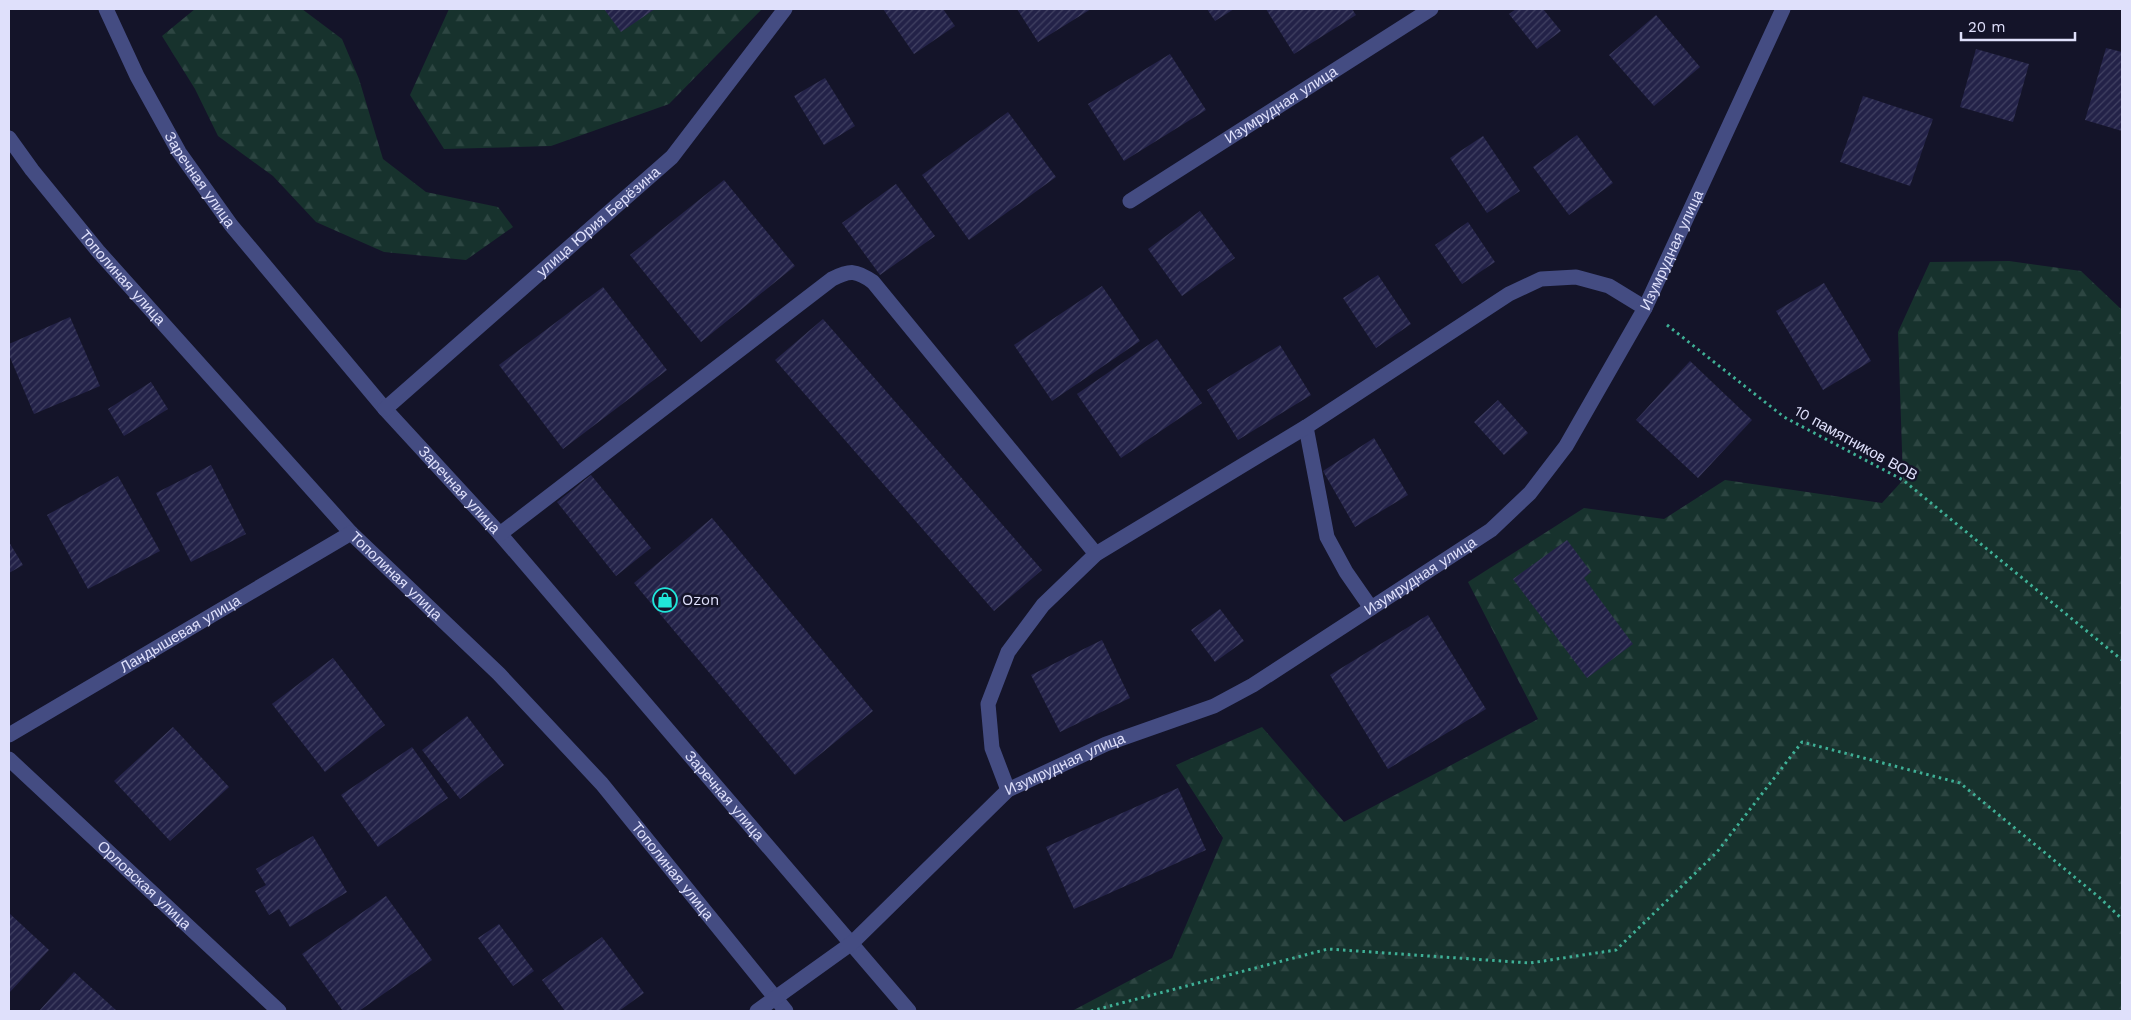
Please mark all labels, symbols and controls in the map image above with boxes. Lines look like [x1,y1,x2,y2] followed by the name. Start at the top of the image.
[1961,10,2075,42] scale bar
[1968,18,2006,36] text: 20 m
[1221,62,1341,147] street label: Изумрудная улица
[161,128,239,232] street label: Заречная улица
[533,162,664,281] street label: улица Юрия Берёзина
[1636,187,1707,313] street label: Изумрудная улица
[76,226,170,329] street label: Тополиная улица
[1791,402,1921,484] street label: 10 памятников ВОВ
[415,442,505,538] street label: Заречная улица
[346,528,446,625] street label: Тополиная улица
[1361,533,1480,619] street label: Изумрудная улица
[652,587,678,613] shop icon: Ozon
[117,591,245,676] street label: Ландышевая улица
[682,591,719,609] place label: Ozon
[1002,729,1128,799] street label: Изумрудная улица
[681,747,768,845] street label: Заречная улица
[628,819,718,924] street label: Тополиная улица
[94,837,195,934] street label: Орловская улица

